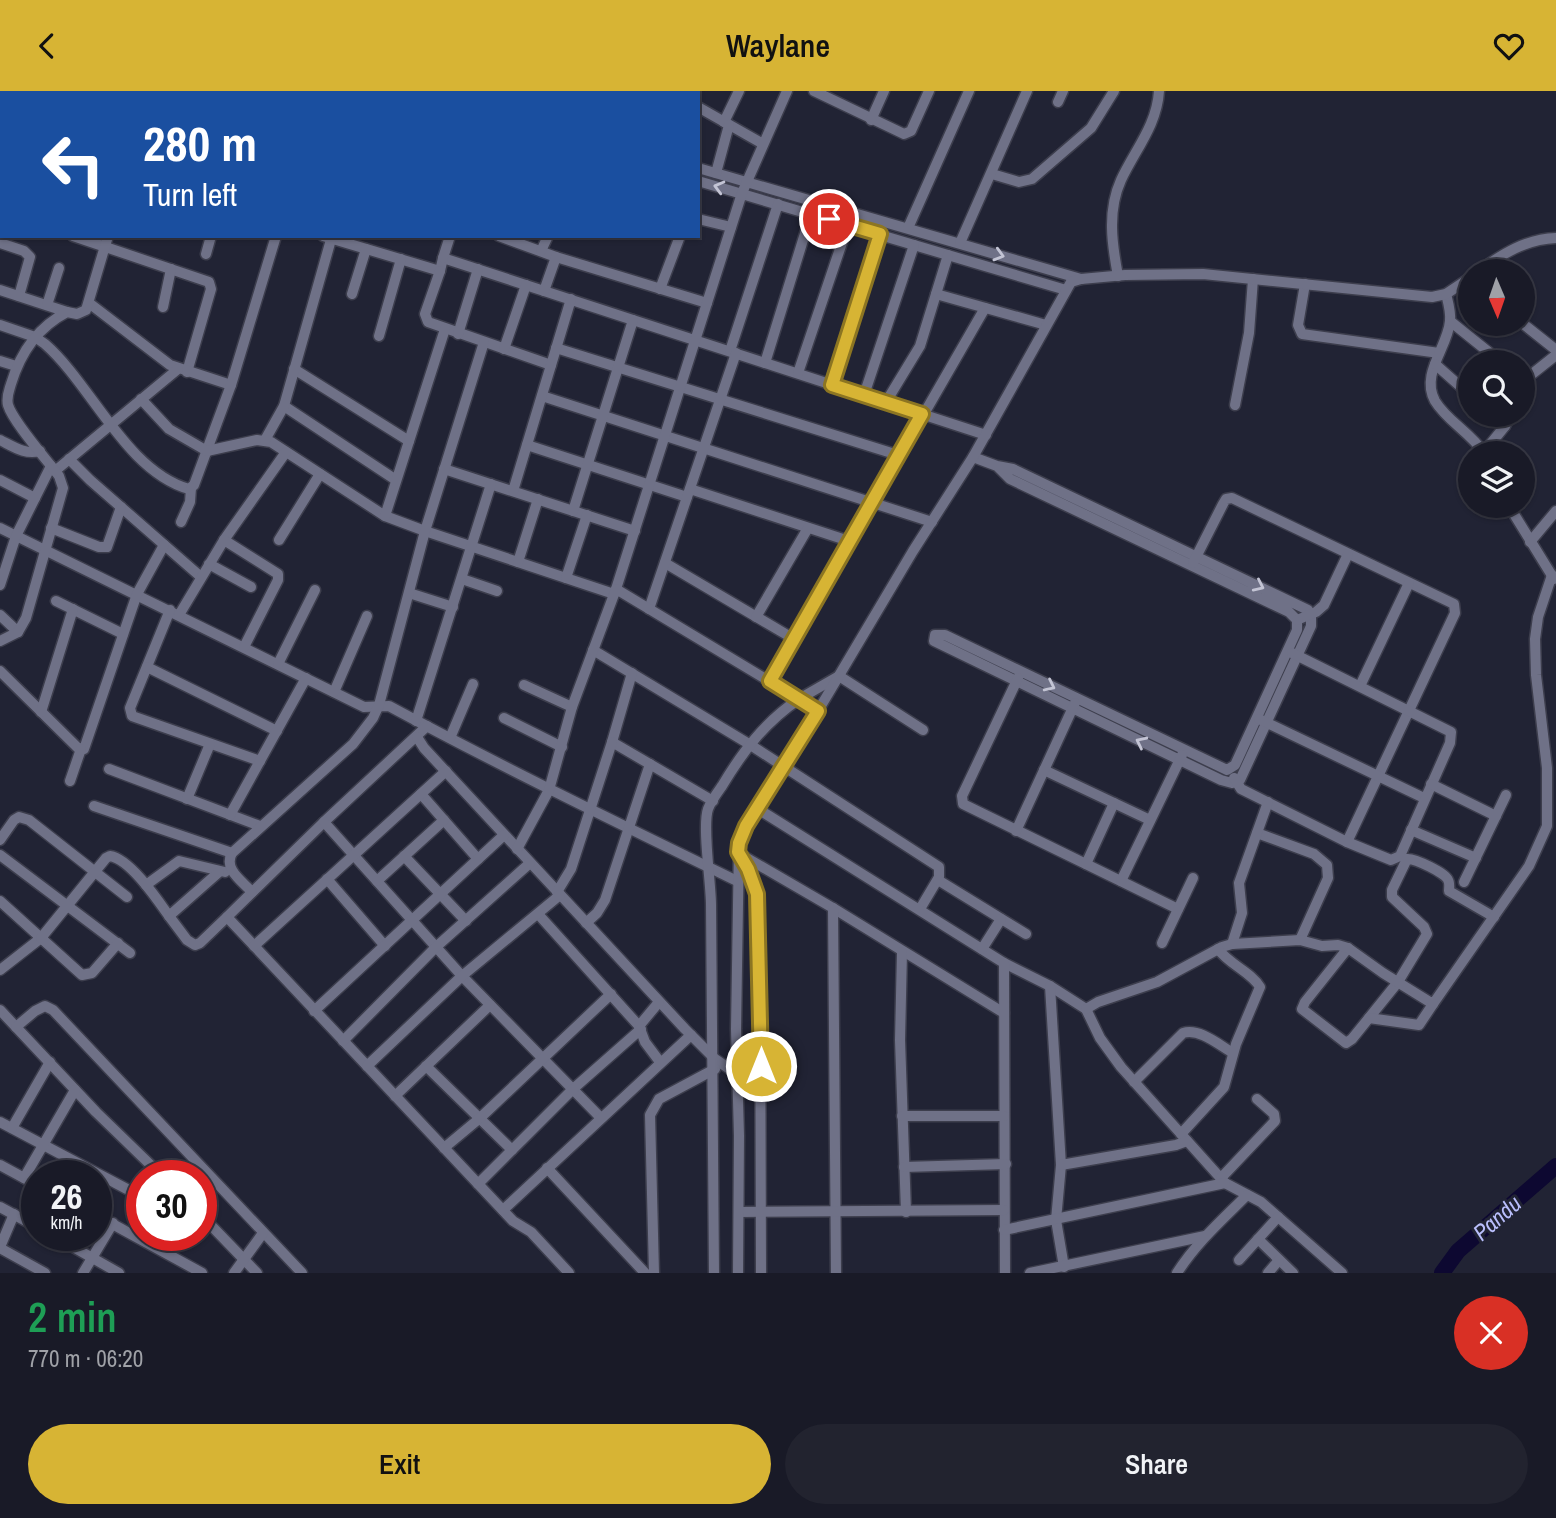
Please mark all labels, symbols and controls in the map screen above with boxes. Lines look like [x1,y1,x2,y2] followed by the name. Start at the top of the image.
[726,24,830,67] text: Waylane
[28,27,66,65] icon: back
[1490,27,1528,65] icon: heart
[143,110,257,176] text: 280 m
[28,119,119,210] icon: left
[143,173,237,216] text: Turn left
[713,180,725,195] one-way arrow
[799,189,859,249] pin
[810,200,848,238] icon: arrive
[993,246,1005,261] one-way arrow
[1458,259,1535,336] north arrow
[1458,259,1535,518] map controls
[1458,350,1535,427] button: search
[1458,441,1535,518] button: layers
[1252,578,1264,592] one-way arrow
[1043,678,1055,692] one-way arrow
[1136,736,1148,750] one-way arrow
[724,1029,798,1103] position arrow
[126,1160,217,1251] speed limit sign: 30
[51,1173,82,1220] text: 26
[1466,1188,1527,1247] water label: Pandu
[51,1210,83,1235] text: km/h
[28,1289,117,1345] text: 2 min
[1454,1296,1528,1370] button: close
[28,1343,143,1374] text: 770 m · 06:20
[28,1424,771,1504] button: Exit
[785,1424,1528,1504] button: Share

